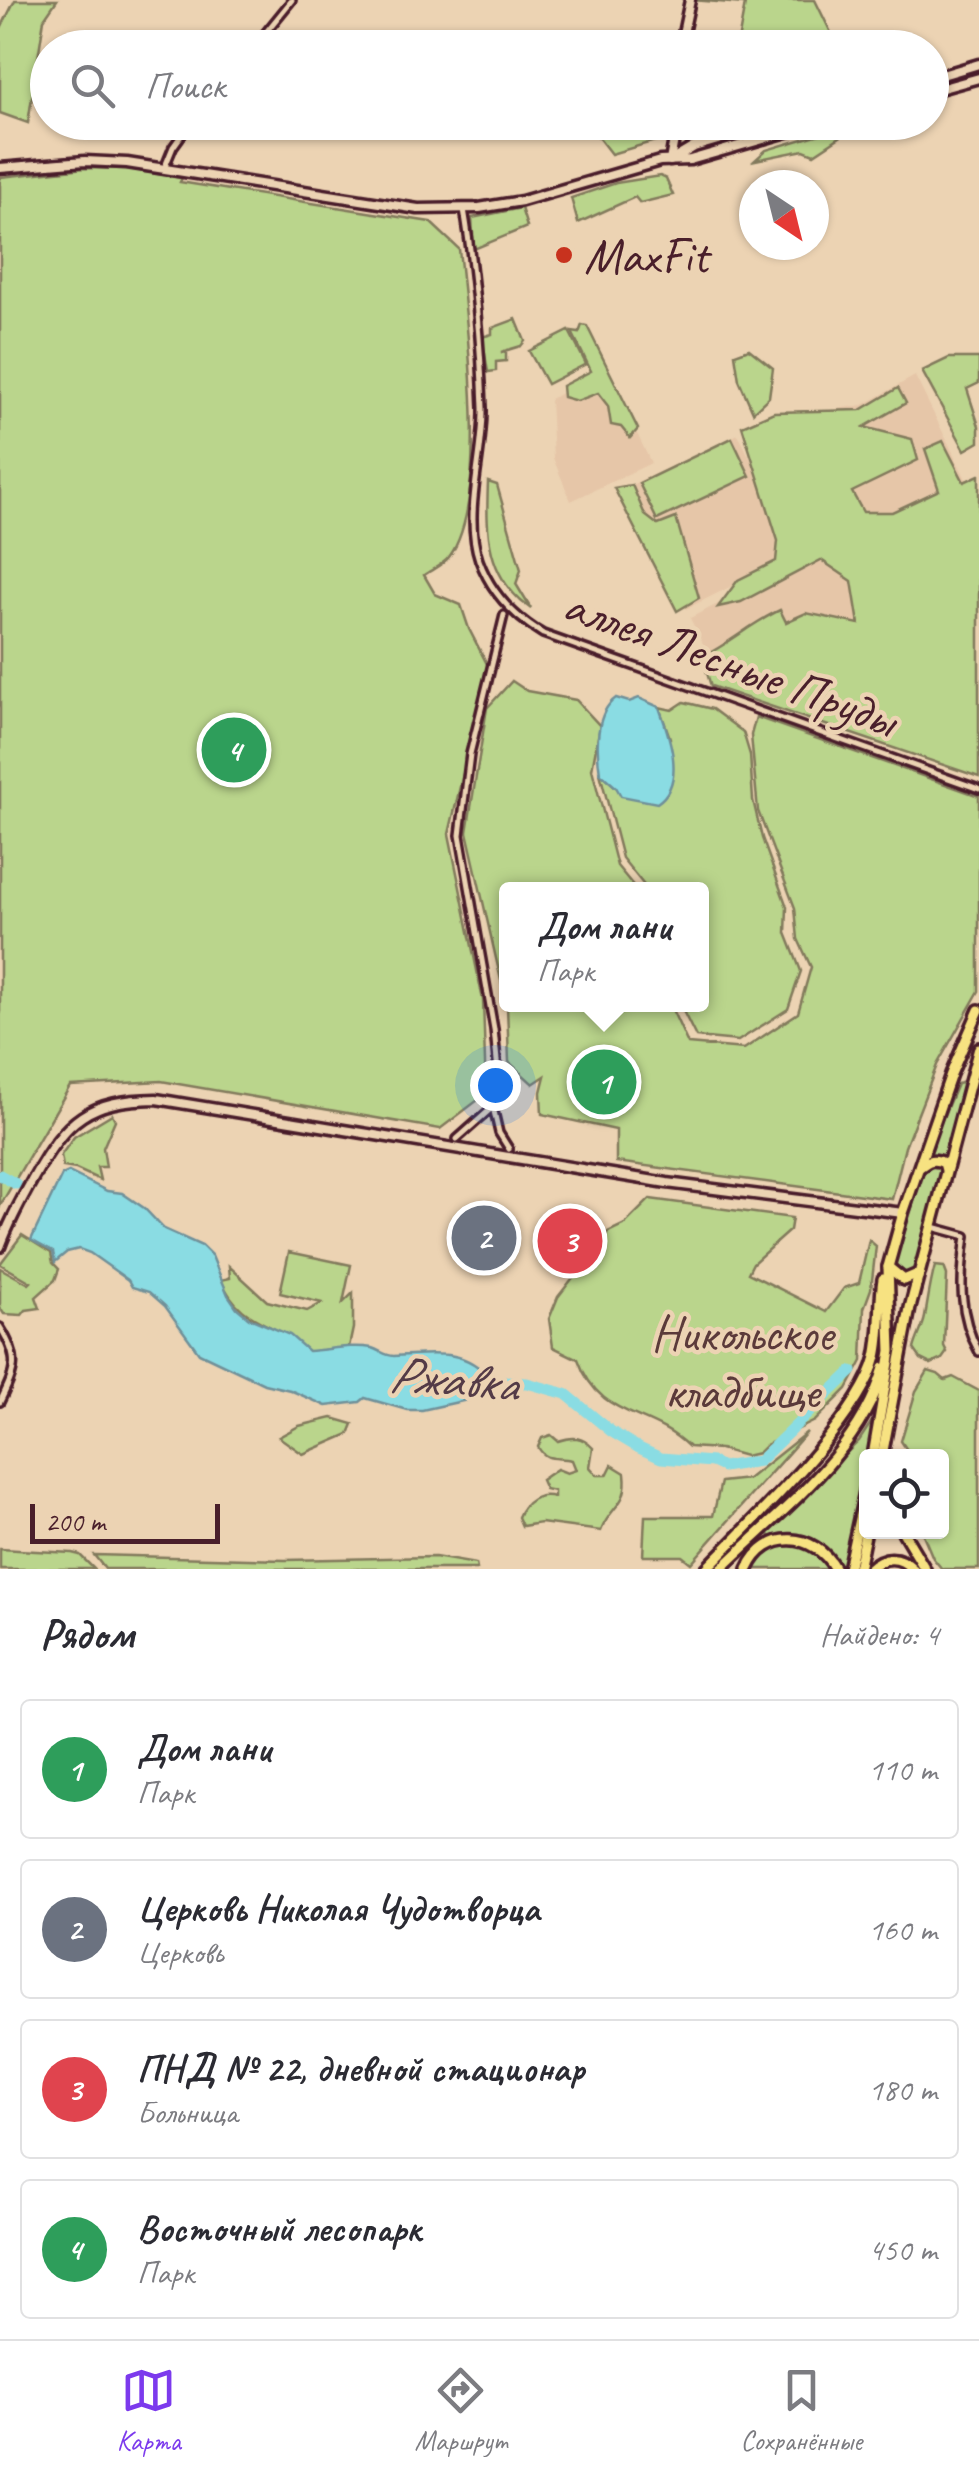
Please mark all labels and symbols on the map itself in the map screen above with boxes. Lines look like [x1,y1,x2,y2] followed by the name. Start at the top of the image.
[739,170,829,260] north arrow
[584,224,713,287] place label: MaxFit
[553,244,575,266] marker: MaxFit
[555,573,908,753] street label: аллея Лесные Пруды
[202,712,266,788] pin: 4
[572,1044,636,1120] pin: 1
[470,1060,521,1111] your location
[452,1200,516,1276] pin: 2
[538,1204,602,1278] pin: 3
[651,1302,837,1423] park label: Никольское кладбище
[387,1341,523,1418] water label: Ржавка
[30,1499,220,1544] scale bar

